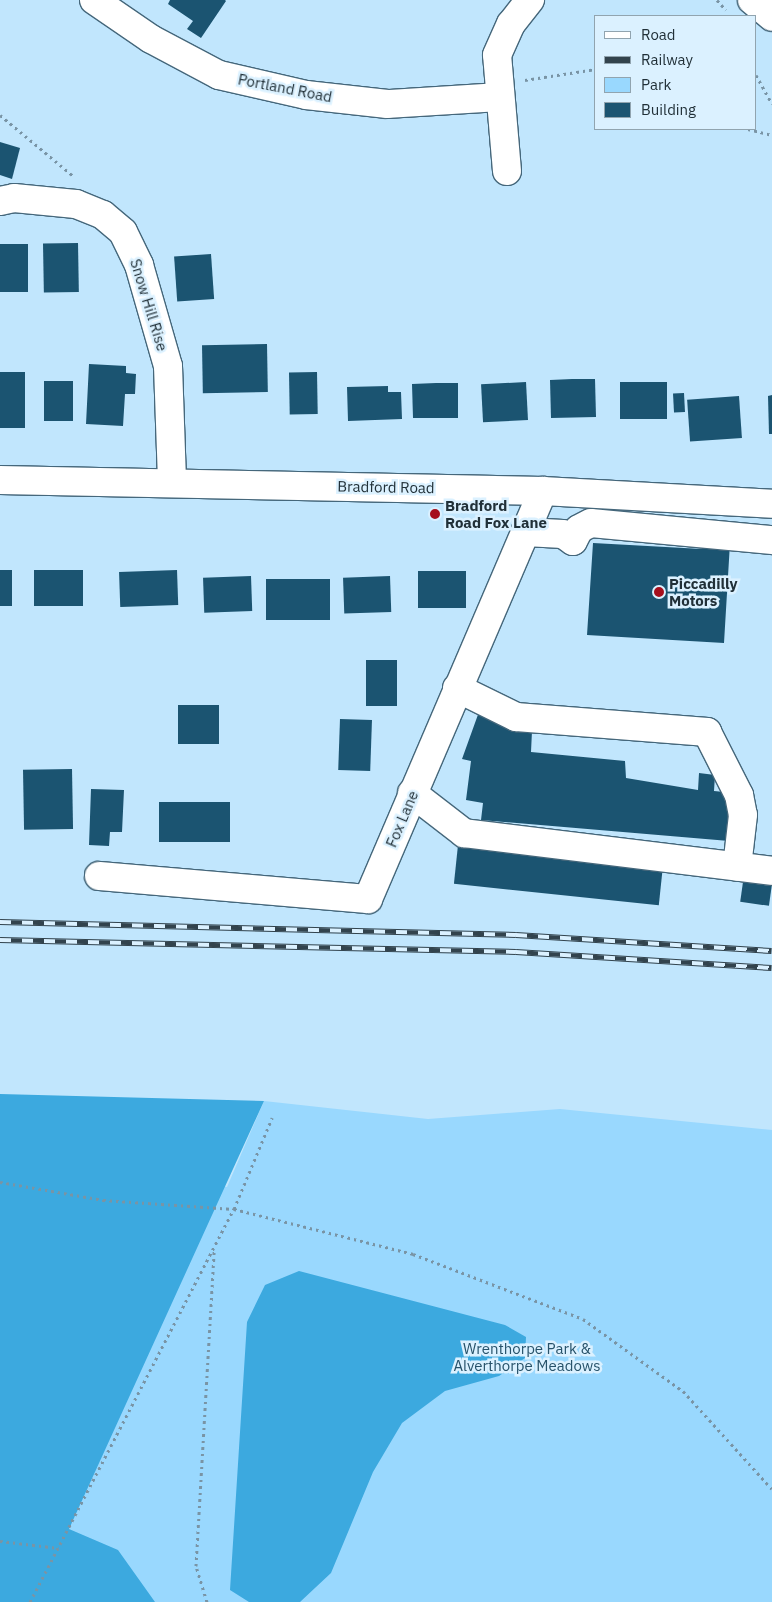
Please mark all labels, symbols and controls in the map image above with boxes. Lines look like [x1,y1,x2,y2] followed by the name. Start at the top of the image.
[594,15,757,130] legend
[641,25,676,44] text: Road
[641,50,693,69] text: Railway
[236,70,334,106] street label: Portland Road
[641,75,671,94] text: Park
[641,100,696,119] text: Building
[126,257,172,353] street label: Snow Hill Rise
[337,477,435,497] street label: Bradford Road
[445,496,547,531] place label: Bradford Road Fox Lane
[429,508,441,520] marker: Bradford Road Fox Lane
[669,574,737,609] place label: Piccadilly Motors
[653,586,665,598] marker: Piccadilly Motors
[382,788,422,850] street label: Fox Lane
[453,1339,601,1374] park label: Wrenthorpe Park & Alverthorpe Meadows

